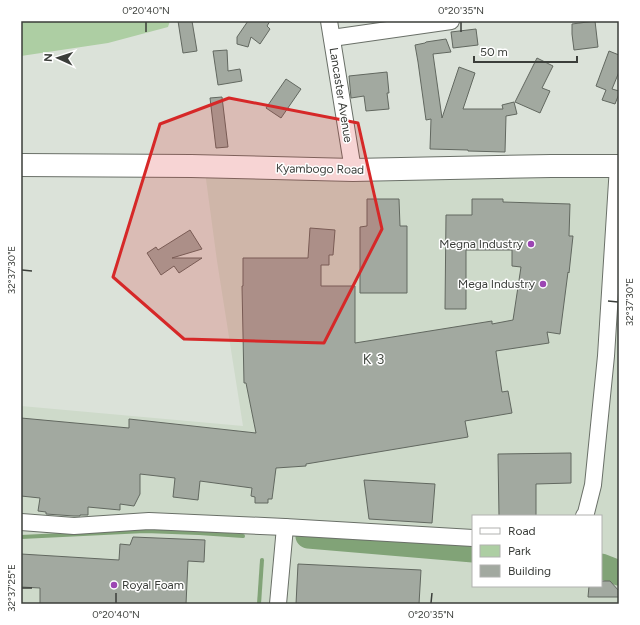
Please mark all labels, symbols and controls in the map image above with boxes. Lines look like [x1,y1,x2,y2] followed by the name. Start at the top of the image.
[122,4,170,17] text: 0°20'40"N
[438,4,484,17] text: 0°20'35"N
[38,38,78,78] north arrow
[474,38,577,64] scale bar
[480,45,508,59] text: 50 m
[327,47,355,144] street label: Lancaster Avenue
[42,53,55,62] text: N
[276,161,364,177] street label: Kyambogo Road
[439,237,524,251] place label: Megna Industry
[526,239,536,249] marker: Megna Industry
[5,246,18,294] text: 32°37'30"E
[458,277,536,291] place label: Mega Industry
[623,278,636,326] text: 32°37'30"E
[538,279,548,289] marker: Mega Industry
[363,351,385,368] district label: K 3
[472,515,602,587] legend
[508,524,536,538] text: Road
[508,544,531,558] text: Park
[5,564,18,612] text: 32°37'25"E
[508,564,551,578] text: Building
[122,578,184,592] place label: Royal Foam
[109,580,119,590] marker: Royal Foam
[92,608,140,621] text: 0°20'40"N
[408,608,454,621] text: 0°20'35"N

